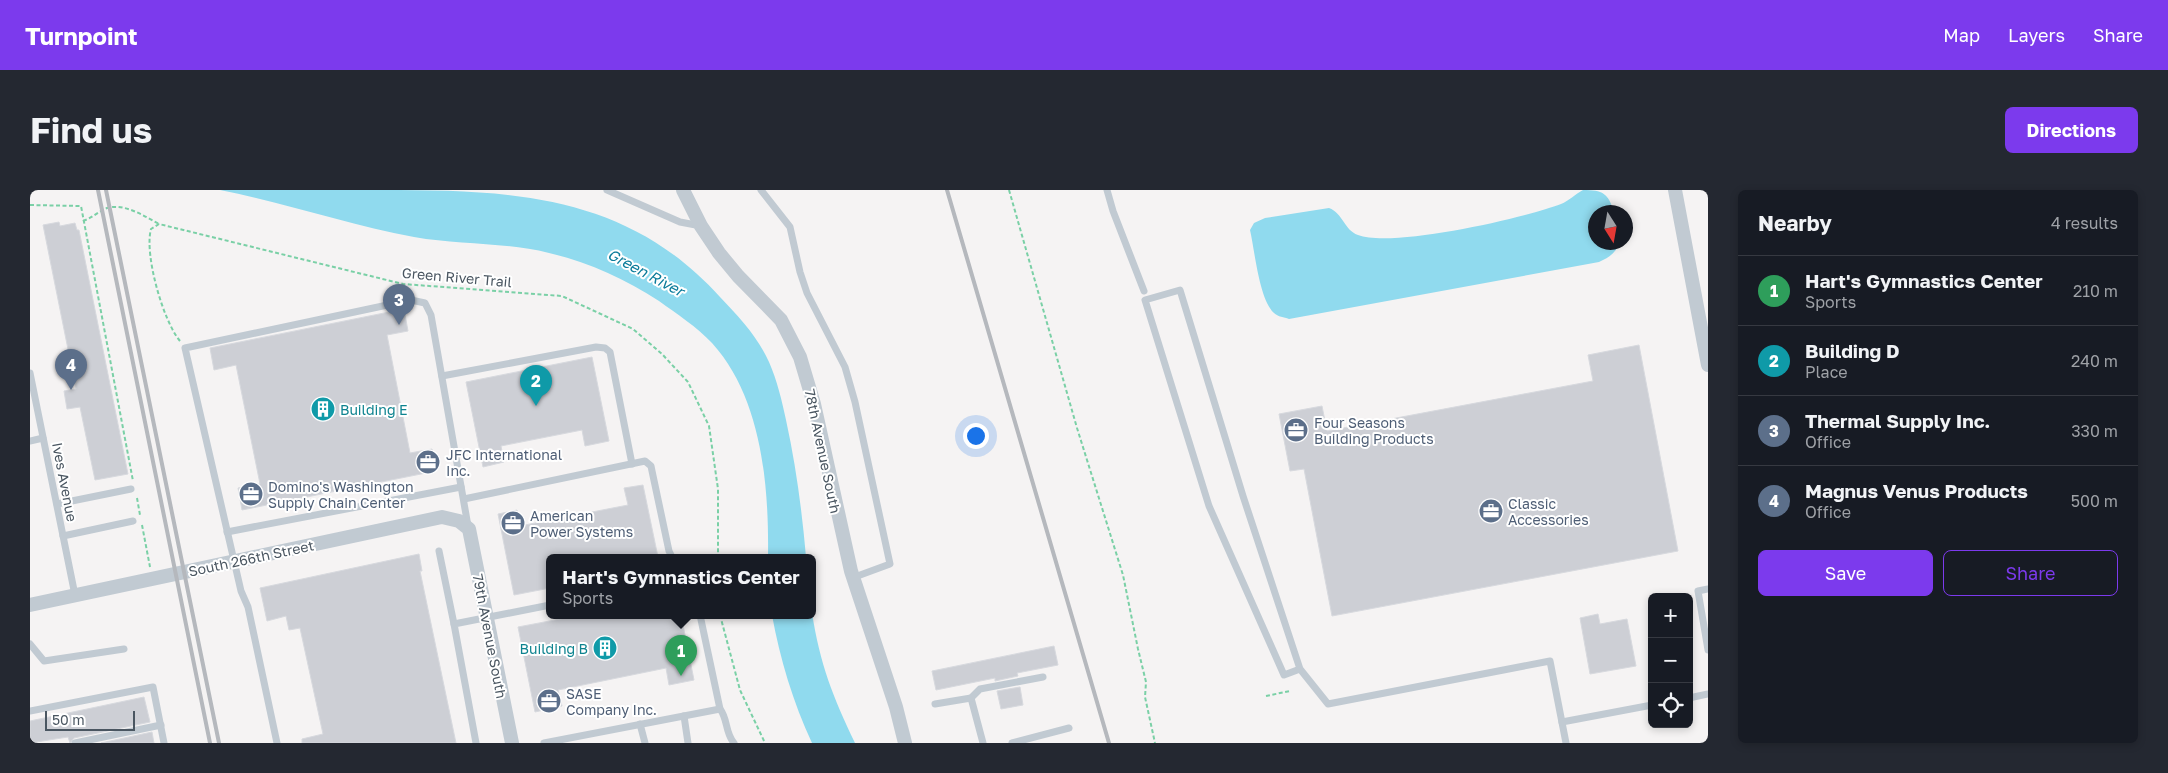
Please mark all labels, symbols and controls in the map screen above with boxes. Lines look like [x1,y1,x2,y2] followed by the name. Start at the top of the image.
[25,21,138,50] text: Turnpoint
[1943,24,1980,46] text: Map
[2008,24,2065,46] text: Layers
[2093,24,2143,46] text: Share
[2005,107,2138,153] button: Directions
[30,109,152,151] text: Find us
[1588,205,1633,250] north arrow
[1758,210,1832,236] text: Nearby
[2051,213,2118,233] text: 4 results
[605,244,689,301] water label: Green River
[401,264,513,290] street label: Green River Trail
[1805,269,2043,292] text: Hart's Gymnastics Center
[1770,281,1778,301] text: 1
[2073,281,2118,301] text: 210 m
[383,284,415,325] pin: 3
[1805,292,1856,312] text: Sports
[1805,339,1900,362] text: Building D
[55,349,87,390] pin: 4
[1769,351,1779,371] text: 2
[2071,351,2118,371] text: 240 m
[1805,362,1848,382] text: Place
[520,365,552,406] pin: 2
[802,387,844,515] street label: 78th Avenue South
[310,396,336,422] building icon: Building E
[340,401,408,418] place label: Building E
[1805,409,1990,432] text: Thermal Supply Inc.
[1314,414,1434,447] place label: Four Seasons Building Products
[1283,417,1309,443] office icon: Four Seasons Building Products
[1769,421,1779,441] text: 3
[2071,421,2118,441] text: 330 m
[963,423,989,449] your location
[1805,432,1851,452] text: Office
[49,441,81,523] street label: Ives Avenue
[446,446,562,479] place label: JFC International Inc.
[415,449,441,475] office icon: JFC International Inc.
[268,478,414,511] place label: Domino's Washington Supply Chain Center
[1805,479,2028,502] text: Magnus Venus Products
[238,481,264,507] office icon: Domino's Washington Supply Chain Center
[1769,491,1779,511] text: 4
[2071,491,2118,511] text: 500 m
[1508,495,1589,528] place label: Classic Accessories
[1478,498,1504,524] office icon: Classic Accessories
[1805,502,1851,522] text: Office
[530,507,633,540] place label: American Power Systems
[500,510,526,536] office icon: American Power Systems
[187,536,315,580] street label: South 266th Street
[1758,550,1933,596] button: Save
[1943,550,2118,596] button: Share
[546,554,816,619] popup
[562,565,800,588] text: Hart's Gymnastics Center
[470,572,510,700] street label: 79th Avenue South
[562,588,613,608] text: Sports
[1648,593,1693,728] map controls
[1648,593,1693,638] button: +
[592,635,618,661] building icon: Building B
[665,635,697,676] pin: 1
[1648,638,1693,683] button: −
[520,640,588,657] place label: Building B
[1648,683,1693,728] button: locate
[566,685,657,718] place label: SASE Company Inc.
[536,688,562,714] office icon: SASE Company Inc.
[45,708,135,731] scale bar
[52,711,85,728] text: 50 m

